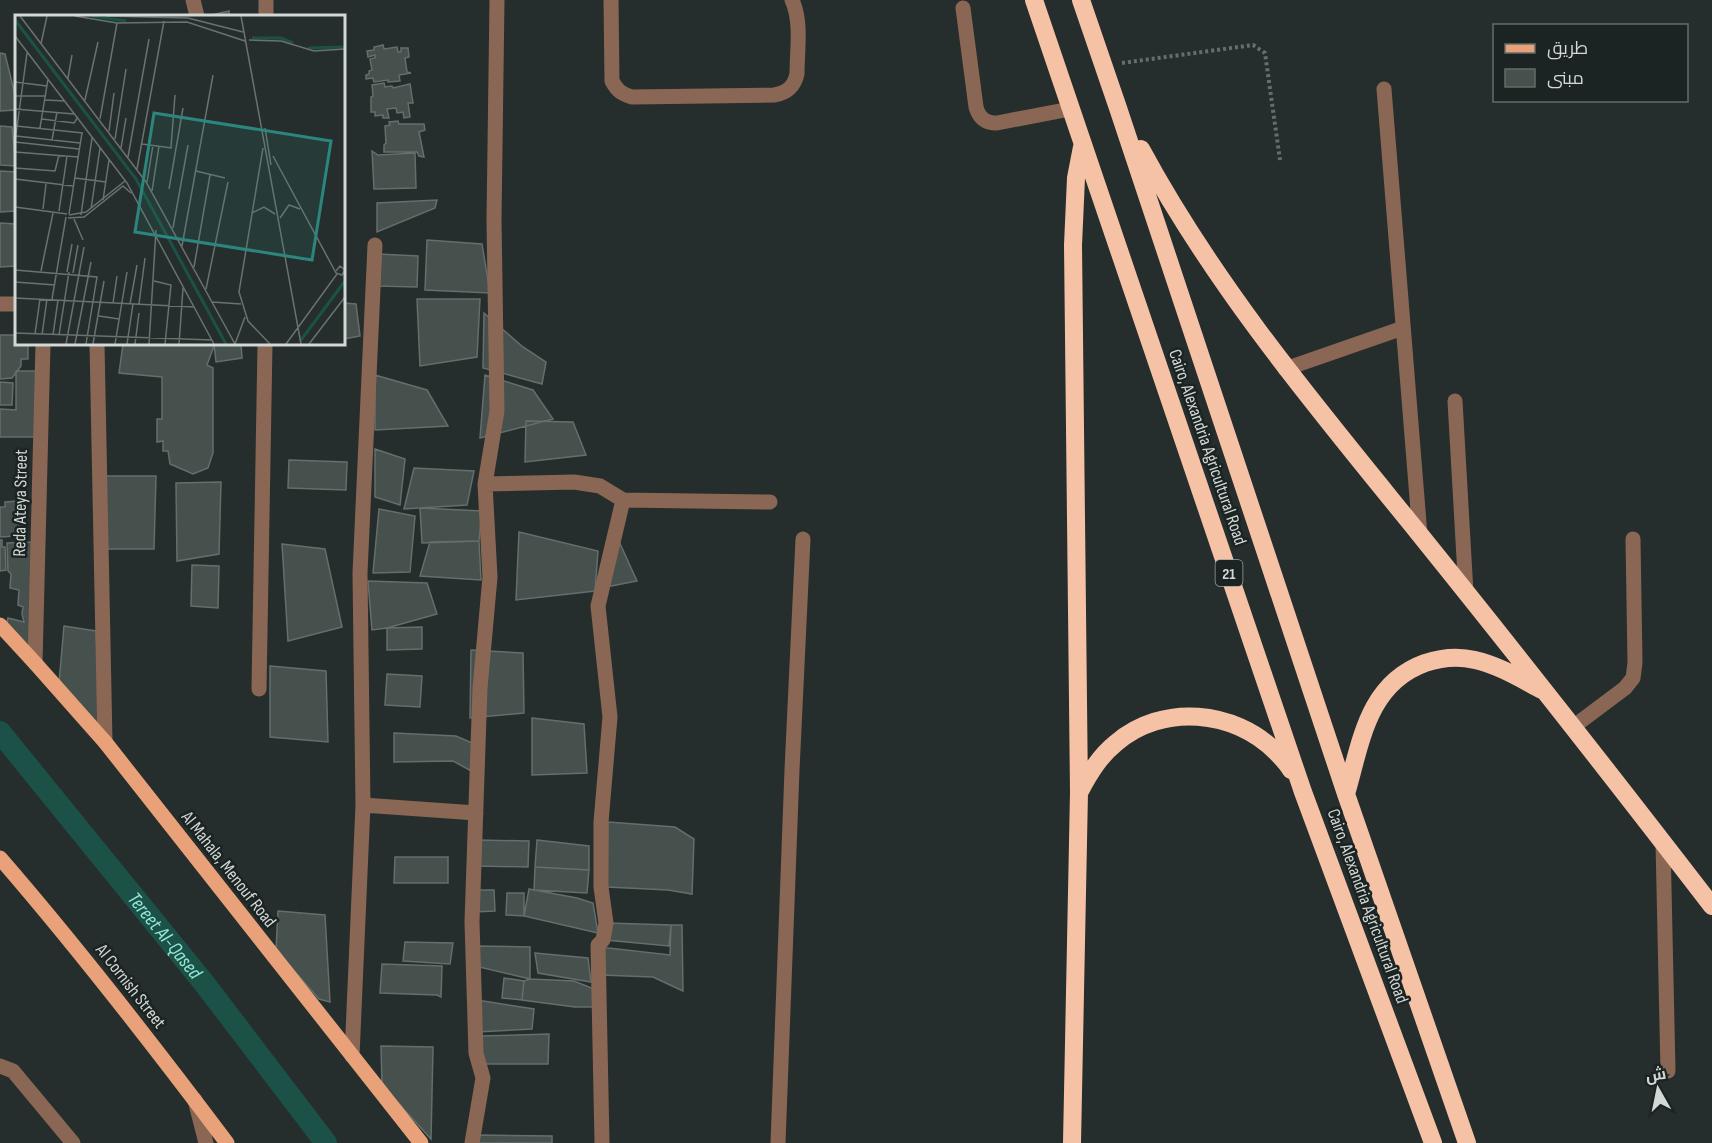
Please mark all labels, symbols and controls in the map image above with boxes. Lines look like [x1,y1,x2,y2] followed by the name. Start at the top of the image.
[15,15,345,345] inset map
[1493,24,1688,102] legend
[1547,38,1588,60] text: طريق
[1547,68,1584,89] text: مبنى
[1164,347,1251,548] street label: Cairo, Alexandria Agricultural Road
[9,449,32,557] street label: Reda Ateya Street
[1216,560,1242,586] road number: 21
[176,806,280,932] street label: Al Mahala, Menouf Road
[1323,806,1413,1006] street label: Cairo, Alexandria Agricultural Road
[122,888,207,985] water label: Tereet Al-Qased
[90,939,170,1033] street label: Al Cornish Street
[1628,1059,1688,1119] north arrow
[1644,1065,1668,1087] text: ش

